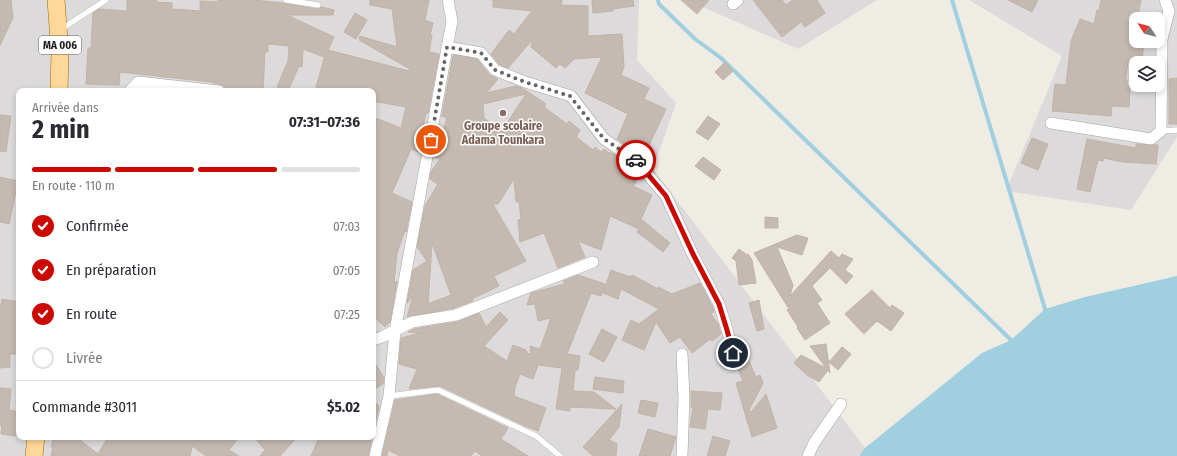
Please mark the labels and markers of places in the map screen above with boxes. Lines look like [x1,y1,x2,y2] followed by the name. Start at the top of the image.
[498,108,508,118] marker: Groupe scolaire Adama Tounkara
[461,119,544,147] place label: Groupe scolaire Adama Tounkara
[414,123,448,157] pin
[716,336,750,370] pin

